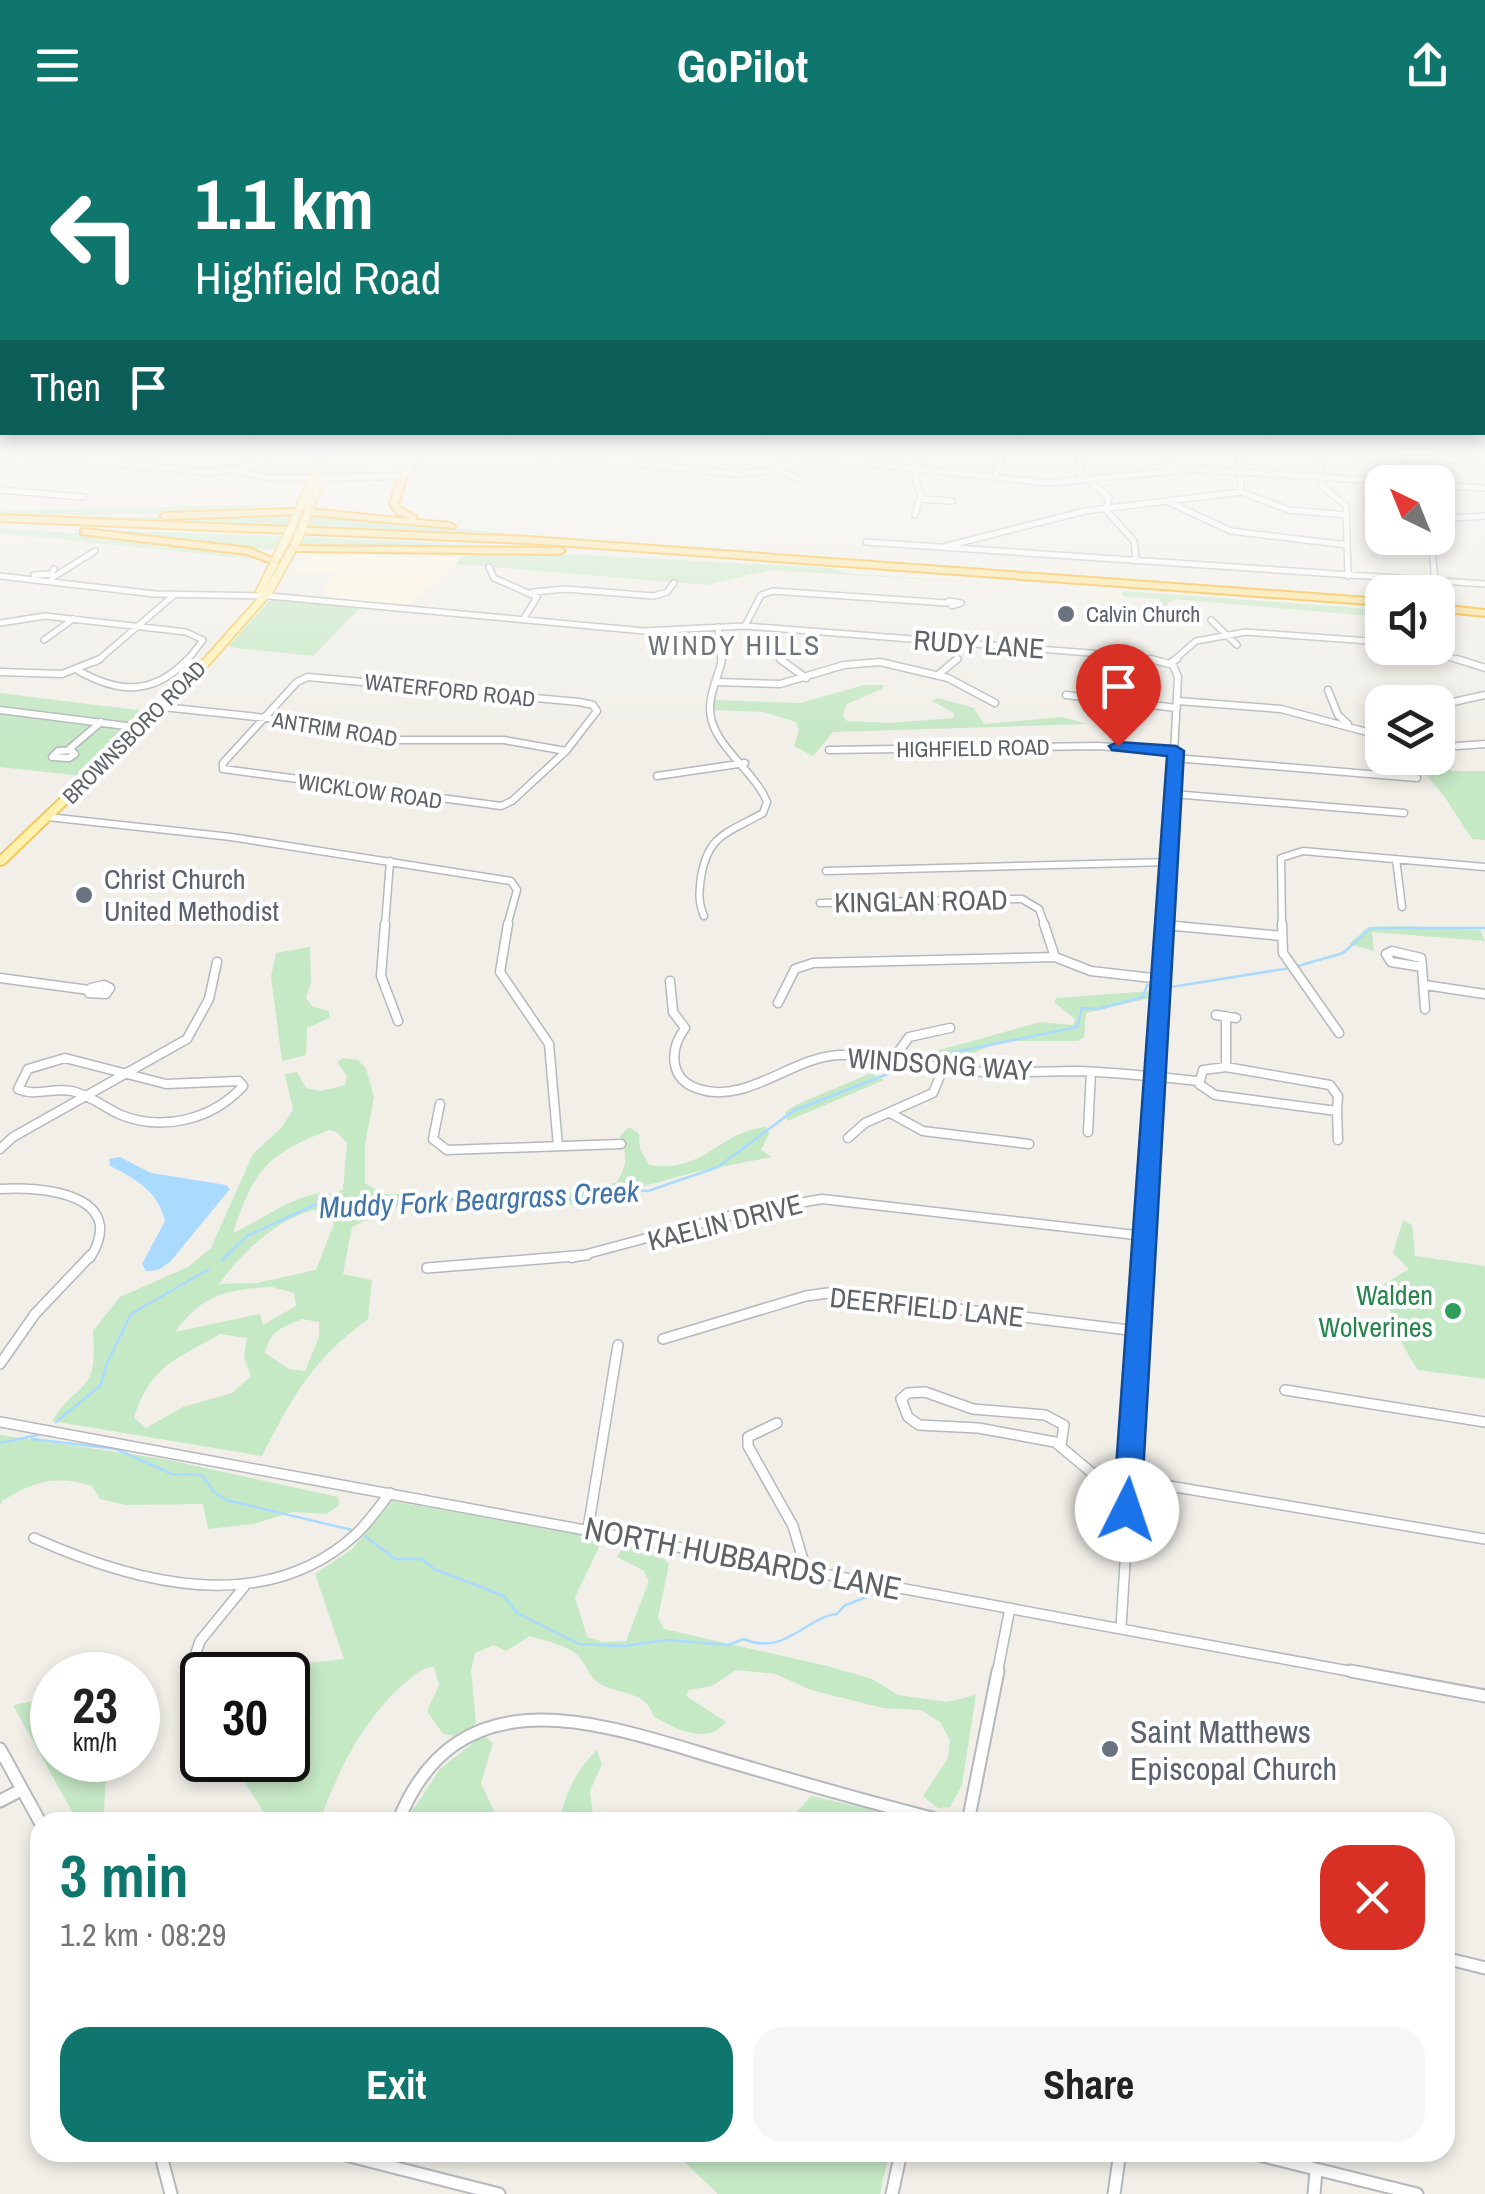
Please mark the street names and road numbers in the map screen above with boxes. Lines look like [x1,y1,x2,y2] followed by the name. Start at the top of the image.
[912,620,1046,668] street label: RUDY LANE
[56,654,212,810] street label: BROWNSBORO ROAD
[363,666,537,714] street label: WATERFORD ROAD
[269,704,400,754] street label: ANTRIM ROAD
[896,732,1050,764] street label: HIGHFIELD ROAD
[296,766,444,816] street label: WICKLOW ROAD
[834,880,1008,922] street label: KINGLAN ROAD
[846,1039,1034,1089] street label: WINDSONG WAY
[644,1184,806,1260] street label: KAELIN DRIVE
[828,1278,1026,1336] street label: DEERFIELD LANE
[581,1506,905,1610] street label: NORTH HUBBARDS LANE

